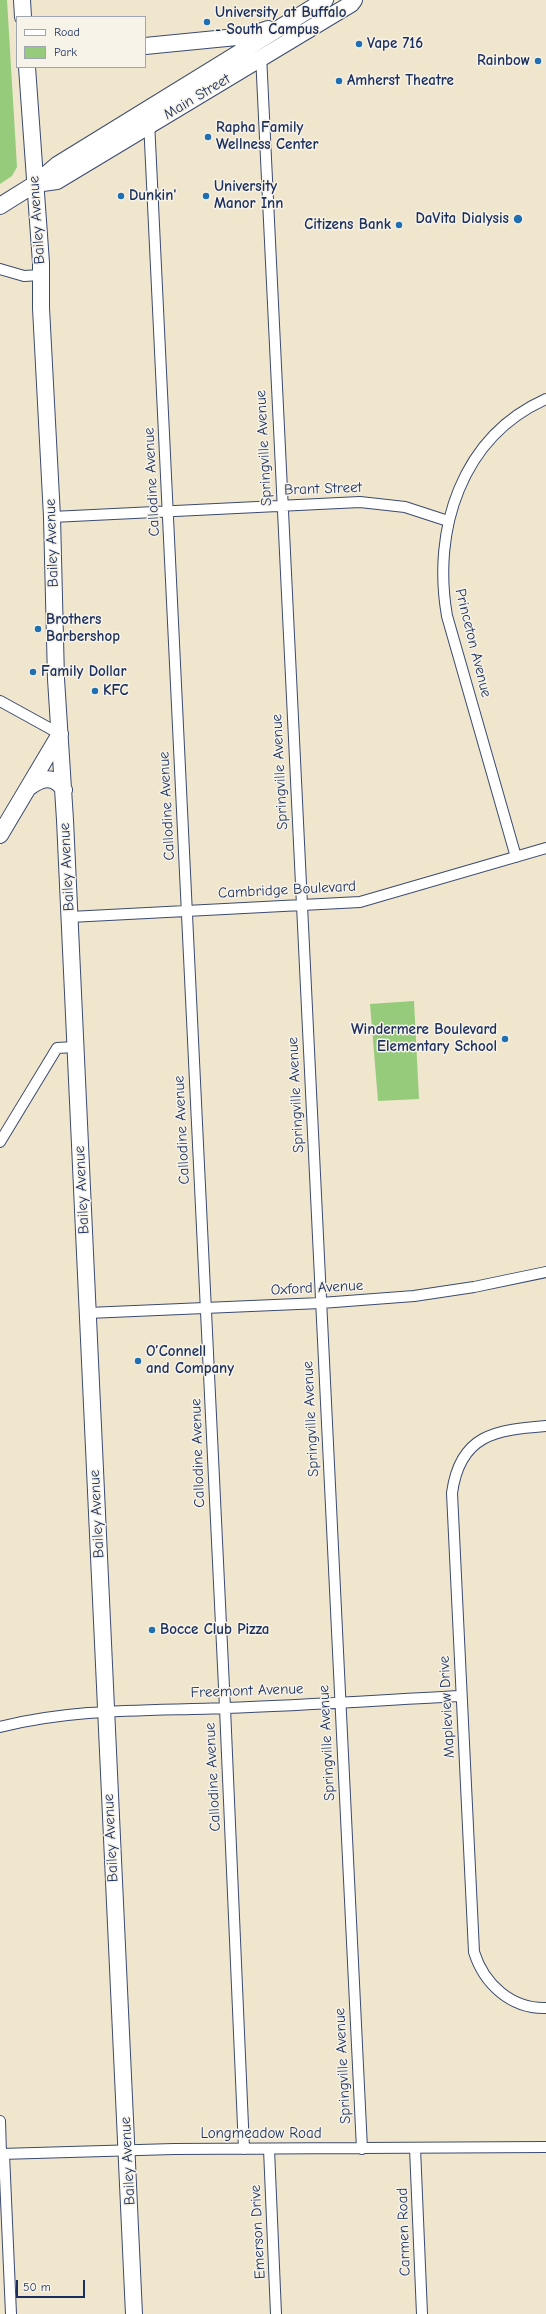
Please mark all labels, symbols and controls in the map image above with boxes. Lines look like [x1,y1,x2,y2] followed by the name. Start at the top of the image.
[215,4,347,39] place label: University at Buffalo - South Campus
[16,16,146,68] legend
[202,17,212,27] marker: University at Buffalo - South Campus
[54,25,80,39] text: Road
[367,35,423,53] place label: Vape 716
[354,39,364,49] marker: Vape 716
[54,45,77,59] text: Park
[477,52,530,70] place label: Rainbow
[533,56,543,66] marker: Rainbow
[160,70,234,124] street label: Main Street
[347,72,454,90] place label: Amherst Theatre
[334,76,344,86] marker: Amherst Theatre
[216,119,319,154] place label: Rapha Family Wellness Center
[203,132,213,142] marker: Rapha Family Wellness Center
[25,175,49,265] street label: Bailey Avenue
[214,178,283,213] place label: University Manor Inn
[129,187,176,205] place label: Dunkin'
[116,191,126,201] marker: Dunkin'
[201,191,211,201] marker: University Manor Inn
[415,210,509,228] place label: DaVita Dialysis
[512,213,524,225] marker: DaVita Dialysis
[304,216,391,234] place label: Citizens Bank
[394,220,404,230] marker: Citizens Bank
[252,389,276,507] street label: Springville Avenue
[140,427,164,537] street label: Callodine Avenue
[284,479,362,499] street label: Brant Street
[41,498,63,588] street label: Bailey Avenue
[451,587,495,699] street label: Princeton Avenue
[46,611,120,646] place label: Brothers Barbershop
[33,624,43,634] marker: Brothers Barbershop
[41,663,127,681] place label: Family Dollar
[28,667,38,677] marker: Family Dollar
[103,682,129,700] place label: KFC
[90,686,100,696] marker: KFC
[268,713,292,831] street label: Springville Avenue
[155,751,179,861] street label: Callodine Avenue
[56,822,78,912] street label: Bailey Avenue
[218,877,356,903] street label: Cambridge Boulevard
[351,1021,497,1056] place label: Windermere Boulevard Elementary School
[500,1034,510,1044] marker: Windermere Boulevard Elementary School
[284,1036,308,1154] street label: Springville Avenue
[170,1075,194,1185] street label: Callodine Avenue
[71,1145,93,1235] street label: Bailey Avenue
[270,1277,364,1299] street label: Oxford Avenue
[146,1343,234,1378] place label: O’Connell and Company
[133,1356,143,1366] marker: O’Connell and Company
[299,1360,323,1478] street label: Springville Avenue
[187,1398,209,1508] street label: Callodine Avenue
[86,1469,108,1559] street label: Bailey Avenue
[160,1621,269,1639] place label: Bocce Club Pizza
[147,1625,157,1635] marker: Bocce Club Pizza
[435,1655,459,1759] street label: Mapleview Drive
[190,1680,304,1702] street label: Freemont Avenue
[315,1684,339,1802] street label: Springville Avenue
[201,1722,225,1832] street label: Callodine Avenue
[100,1793,122,1883] street label: Bailey Avenue
[331,2007,355,2125] street label: Springville Avenue
[117,2116,139,2206] street label: Bailey Avenue
[200,2125,322,2143] street label: Longmeadow Road
[247,2184,269,2280] street label: Emerson Drive
[393,2187,415,2277] street label: Carmen Road
[18,2272,87,2298] scale bar
[23,2280,51,2294] text: 50 m

